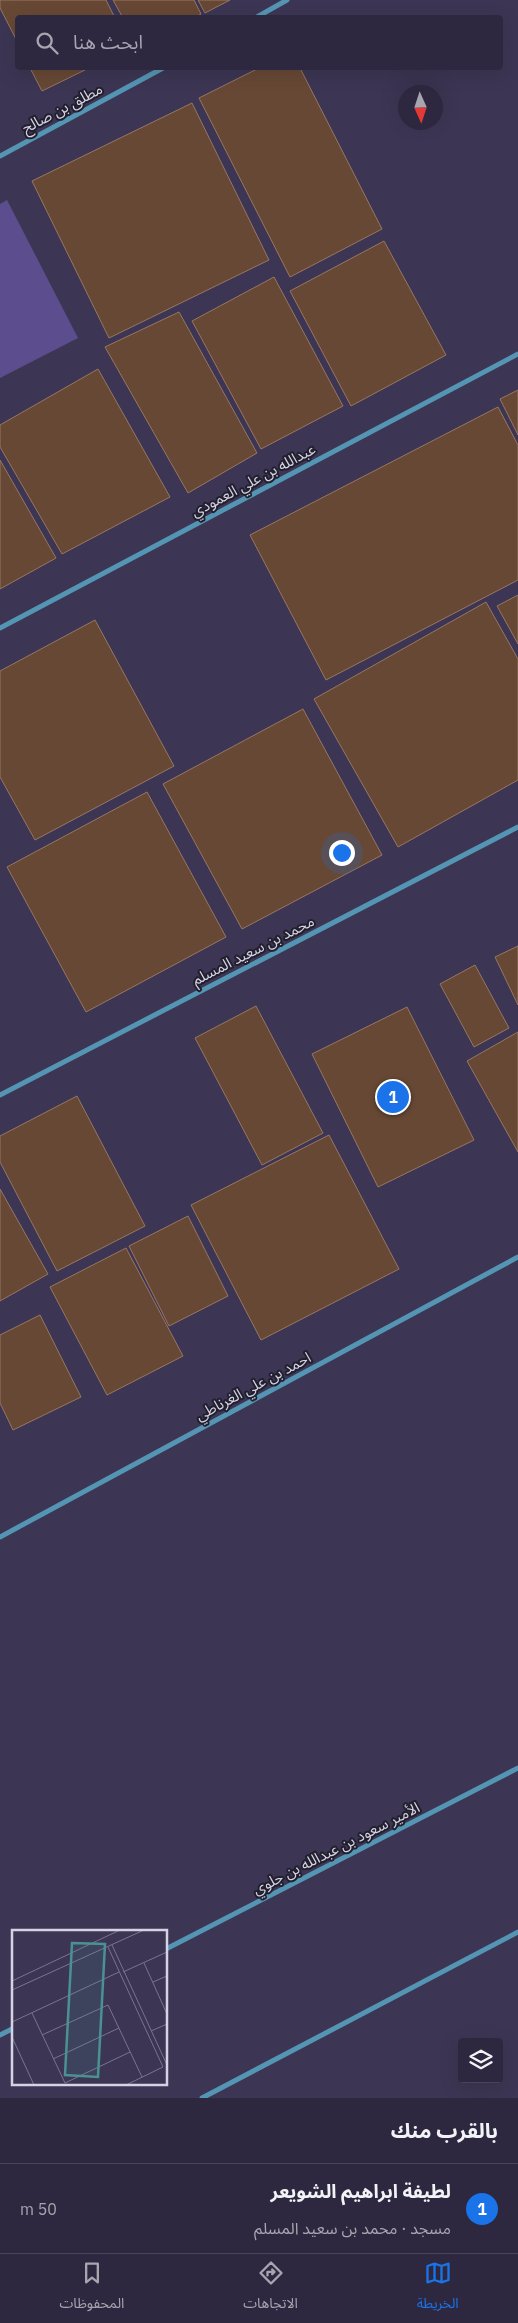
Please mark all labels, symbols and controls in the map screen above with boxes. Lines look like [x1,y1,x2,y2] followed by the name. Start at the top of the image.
[15,15,503,70] search box
[33,29,61,57] icon: search
[73,30,143,54] text: ابحث هنا
[18,79,107,140] street label: مطلق بن صالح
[398,85,443,130] north arrow
[188,439,320,523] street label: عبدالله بن علي العمودي
[329,840,355,866] your location
[189,911,318,991] street label: محمد بن سعيد المسلم
[377,1078,409,1116] pin: 1
[192,1348,315,1427] street label: احمد بن علي الغرناطي
[249,1798,424,1901] street label: الأمير سعود بن عبدالله بن جلوي
[12,1930,168,2086] inset map
[458,2038,503,2083] map controls
[458,2038,503,2083] button: layers
[391,2116,498,2144] text: بالقرب منك
[271,2179,451,2203] text: لطيفة ابراهيم الشويعر
[20,2199,57,2219] text: 50 m
[477,2199,487,2219] text: 1
[254,2218,451,2238] text: مسجد · محمد بن سعيد المسلم
[59,2259,124,2318] tab: المحفوظات
[243,2259,298,2318] tab: الاتجاهات
[417,2259,459,2318] tab: الخريطة

